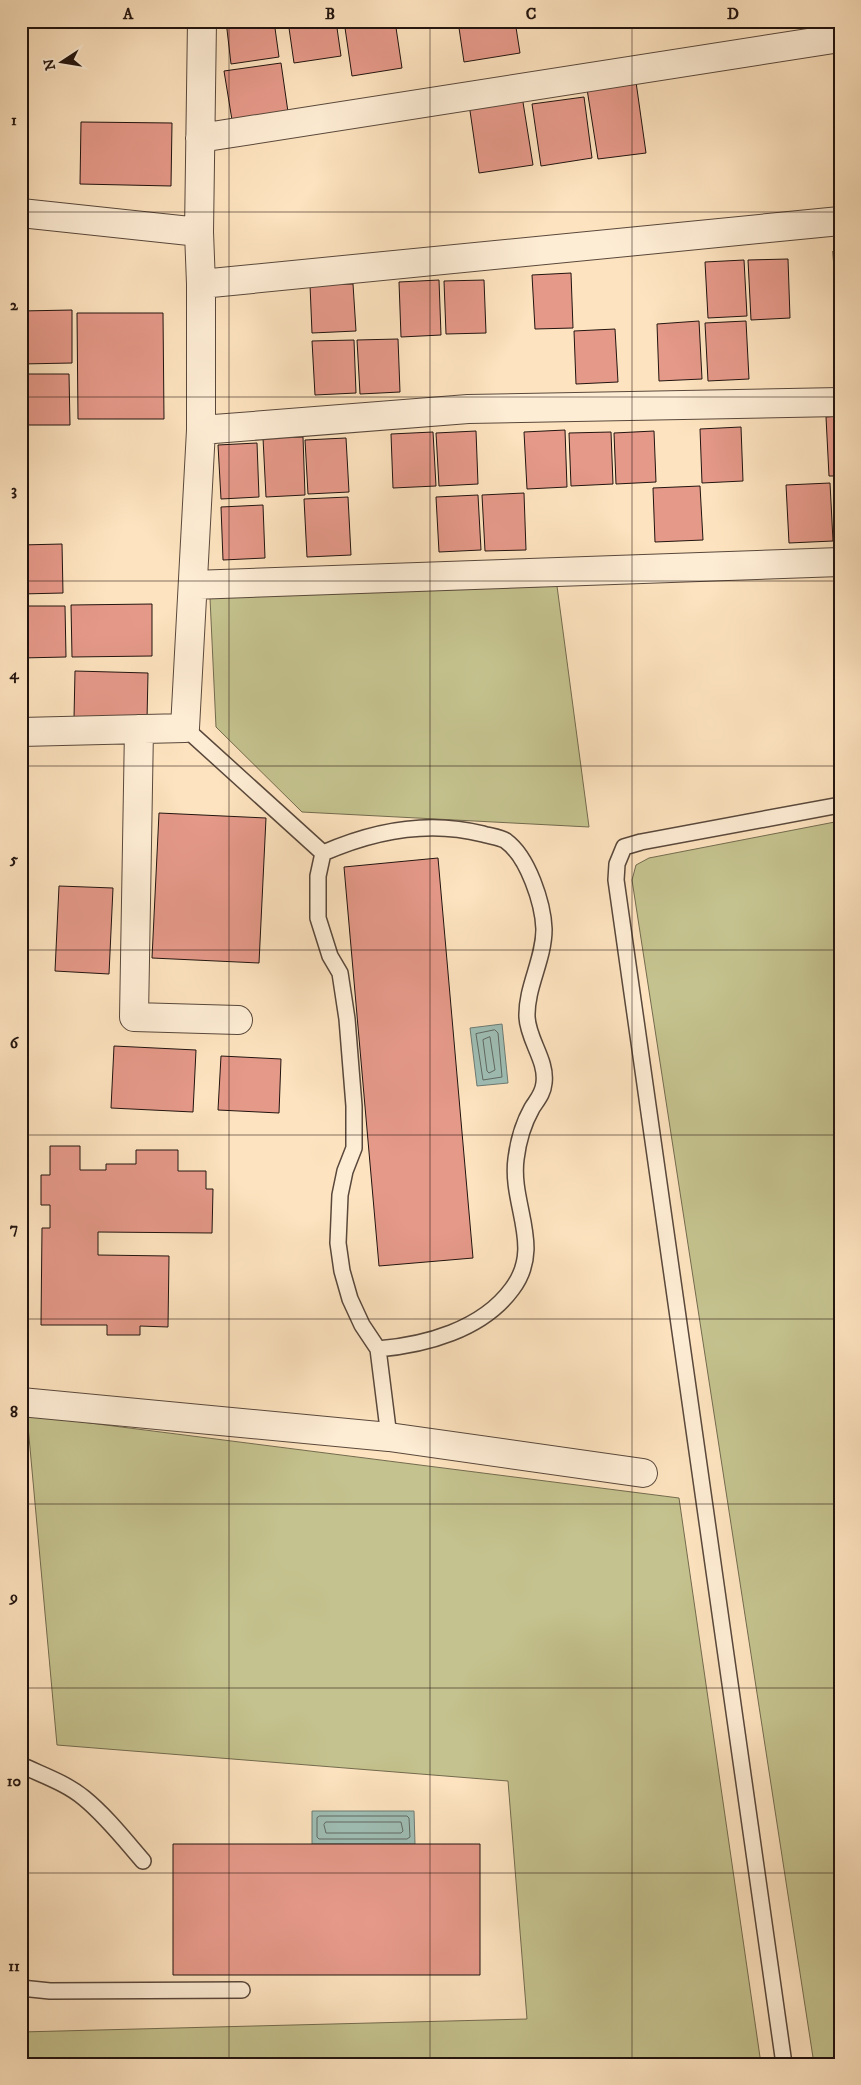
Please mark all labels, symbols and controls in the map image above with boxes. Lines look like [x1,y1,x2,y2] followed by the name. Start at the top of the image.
[122,4,134,24] text: A
[325,4,335,24] text: B
[526,4,536,24] text: C
[727,4,739,24] text: D
[38,38,88,88] north arrow
[40,57,60,72] text: N
[11,110,17,130] text: 1
[10,295,19,315] text: 2
[11,480,17,500] text: 3
[8,664,19,684] text: 4
[9,849,18,869] text: 5
[10,1033,20,1053] text: 6
[10,1218,18,1238] text: 7
[10,1402,18,1422] text: 8
[9,1587,18,1607] text: 9
[7,1771,22,1791] text: 10
[8,1956,20,1976] text: 11

